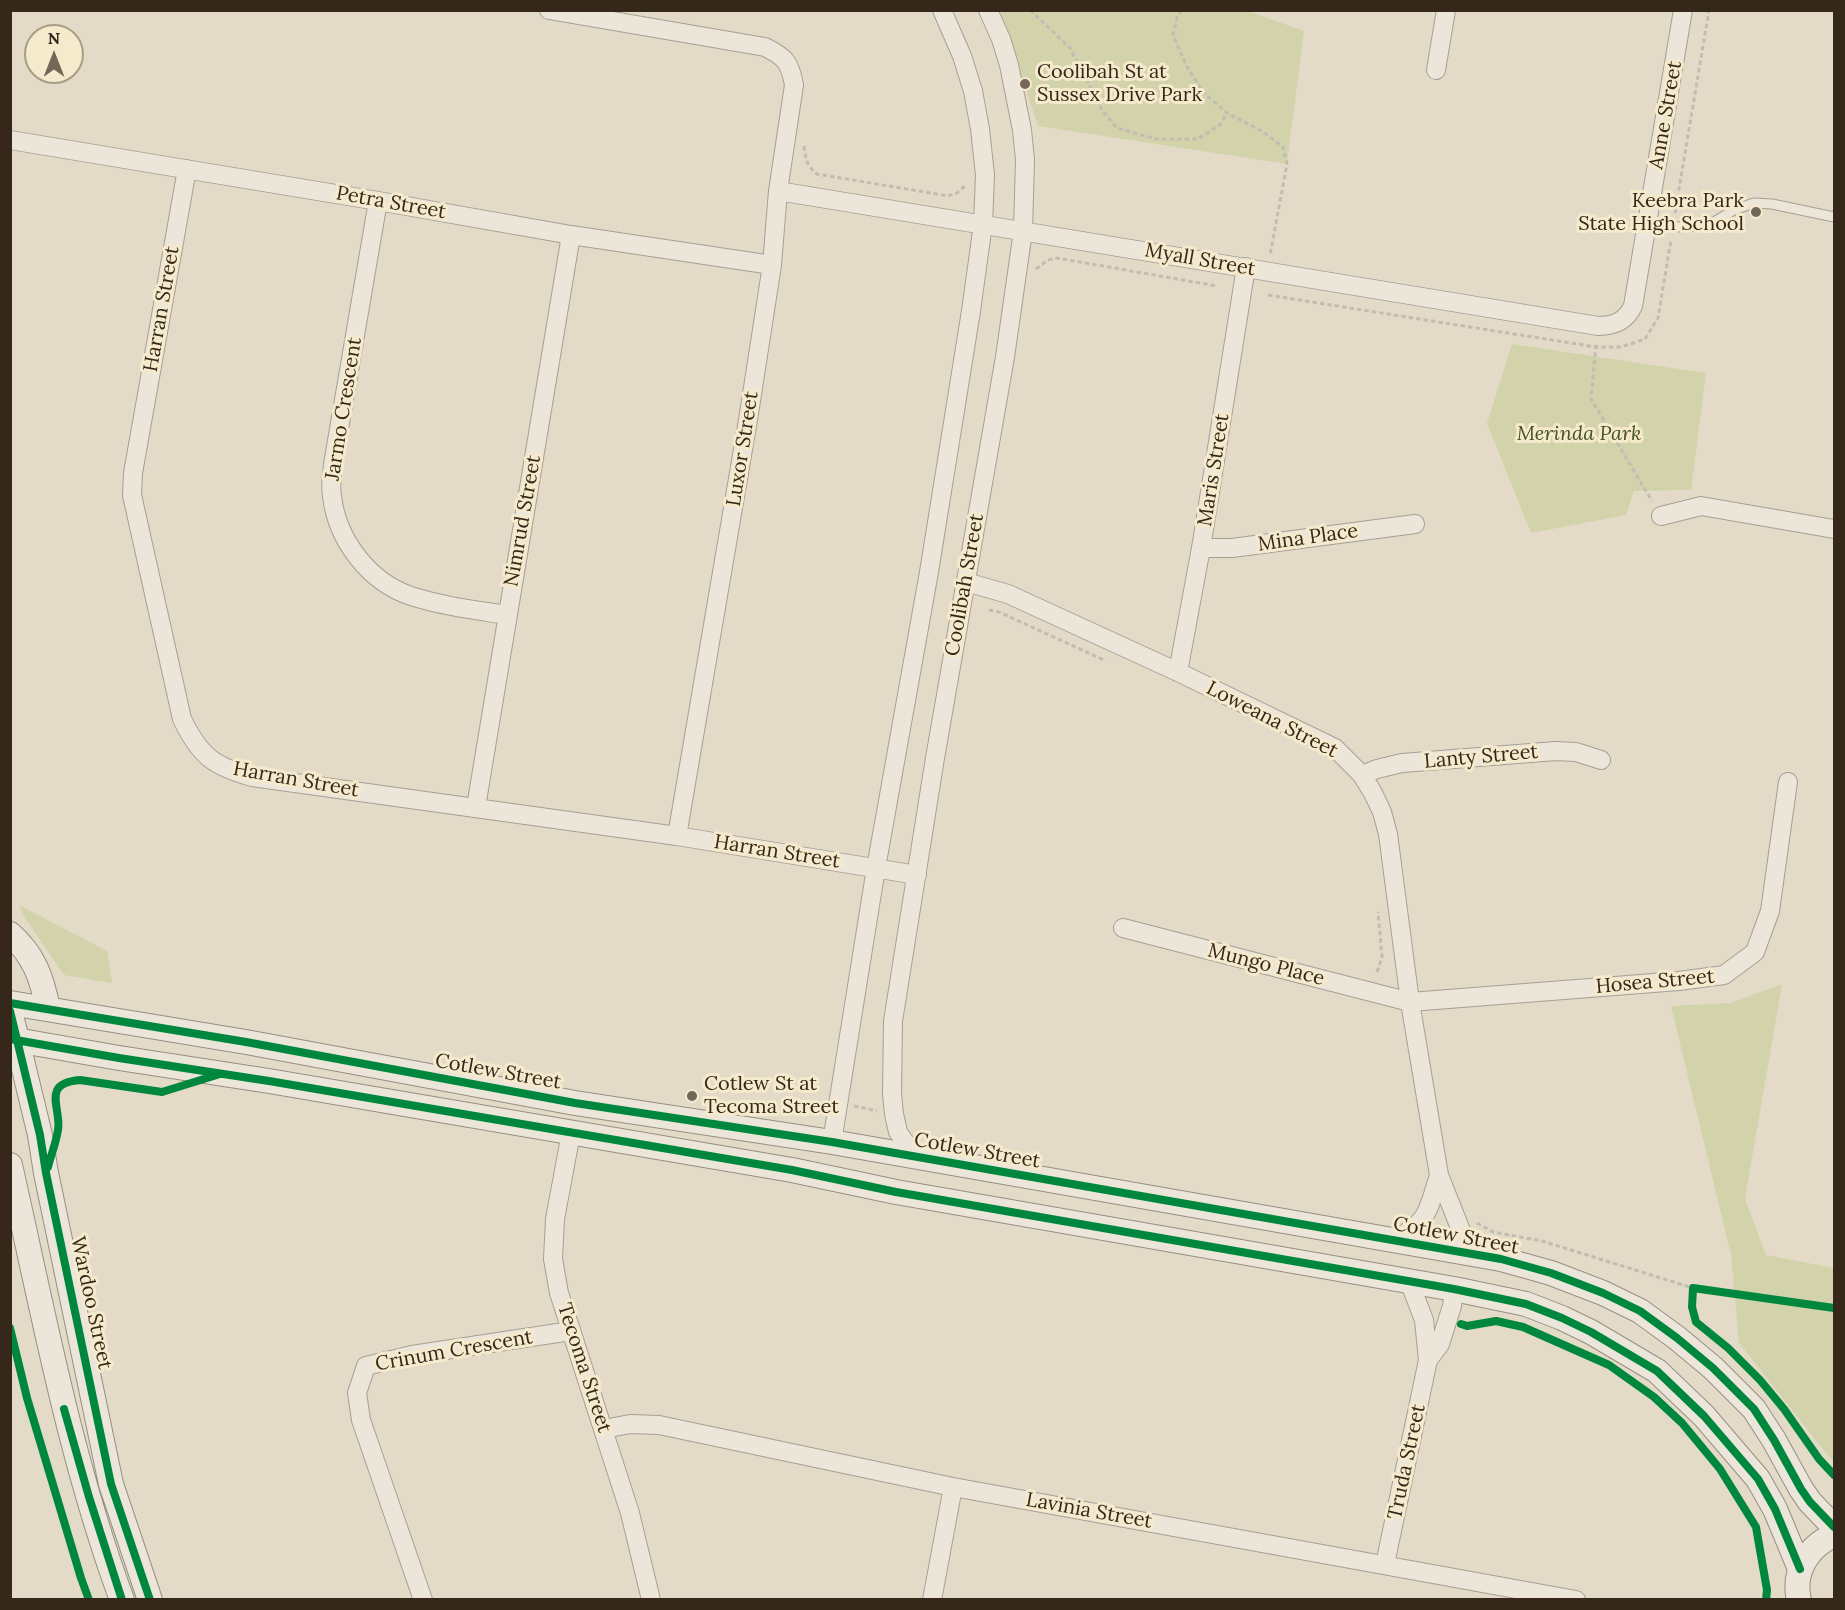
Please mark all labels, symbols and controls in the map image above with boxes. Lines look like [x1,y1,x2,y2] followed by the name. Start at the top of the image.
[24,24,84,84] north arrow
[48,28,60,48] text: N
[1645,59,1687,171] street label: Anne Street
[1037,60,1202,107] place label: Coolibah St at Sussex Drive Park
[1018,77,1032,91] marker: Coolibah St at Sussex Drive Park
[334,182,448,224] street label: Petra Street
[1578,189,1744,236] place label: Keebra Park State High School
[1749,205,1763,219] marker: Keebra Park State High School
[1143,238,1257,282] street label: Myall Street
[139,244,185,374] street label: Harran Street
[321,336,367,482] street label: Jarmo Crescent
[722,390,764,508] street label: Luxor Street
[1193,412,1235,528] street label: Maris Street
[1517,422,1641,446] park label: Merinda Park
[500,453,546,589] street label: Nimrud Street
[941,512,989,658] street label: Coolibah Street
[1256,519,1360,557] street label: Mina Place
[1202,677,1342,763] street label: Loweana Street
[1423,740,1539,774] street label: Lanty Street
[231,757,361,803] street label: Harran Street
[712,830,842,874] street label: Harran Street
[1205,939,1327,991] street label: Mungo Place
[1595,965,1715,999] street label: Hosea Street
[433,1049,563,1095] street label: Cotlew Street
[704,1072,839,1119] place label: Cotlew St at Tecoma Street
[685,1089,699,1103] marker: Cotlew St at Tecoma Street
[912,1128,1042,1174] street label: Cotlew Street
[1391,1212,1521,1260] street label: Cotlew Street
[65,1234,117,1372] street label: Wardoo Street
[552,1300,616,1436] street label: Tecoma Street
[374,1325,534,1377] street label: Crinum Crescent
[1383,1402,1431,1522] street label: Truda Street
[1024,1488,1154,1534] street label: Lavinia Street

